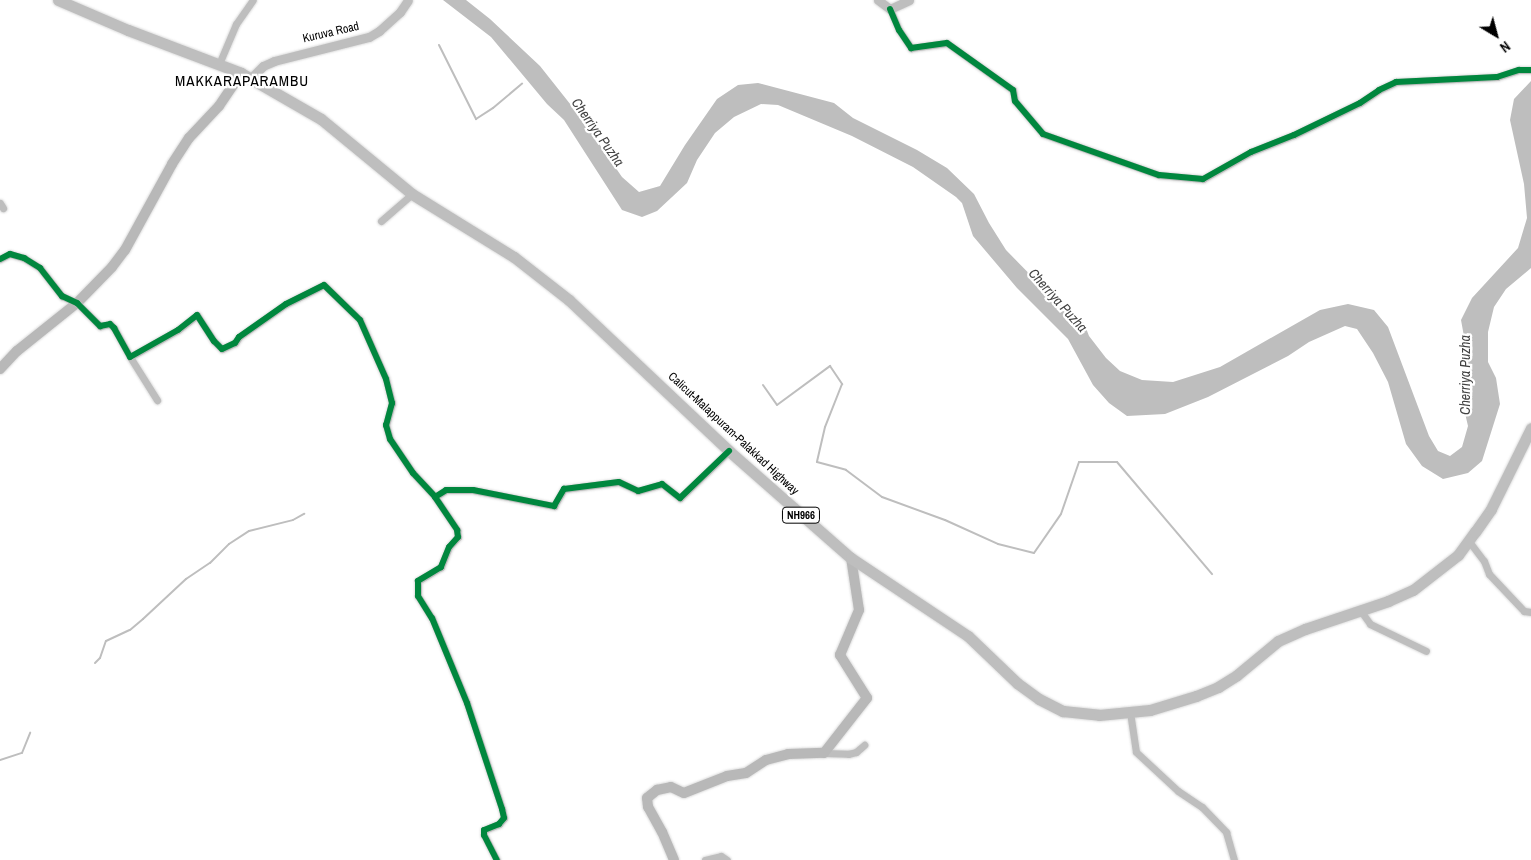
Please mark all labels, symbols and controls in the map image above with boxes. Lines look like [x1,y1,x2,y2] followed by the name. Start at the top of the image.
[1471,10,1521,60] north arrow
[301,20,361,46] street label: Kuruva Road
[1496,37,1514,57] text: N
[173,72,311,90] district label: MAKKARAPARAMBU
[568,95,628,169] water label: Cherriya Puzha
[1025,265,1091,335] water label: Cherriya Puzha
[1457,335,1473,415] water label: Cherriya Puzha
[665,370,801,498] street label: Calicut-Malappuram-Palakkad Highway
[781,506,821,524] road number: NH966

